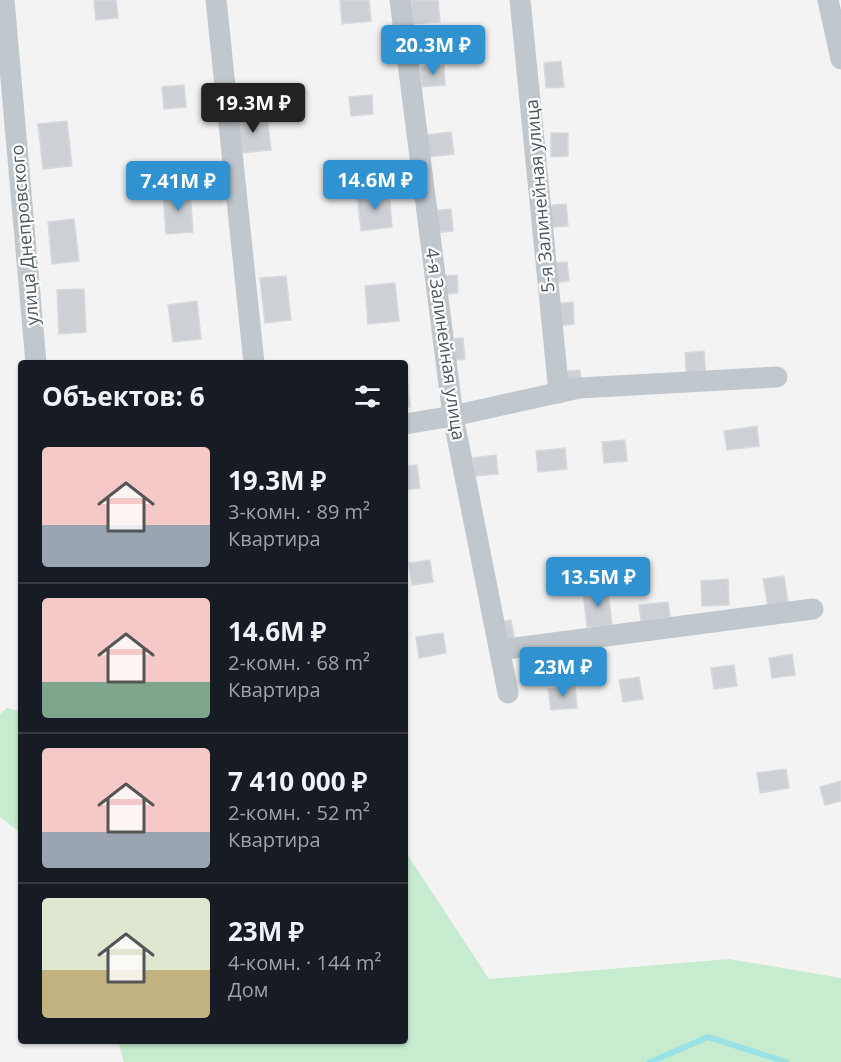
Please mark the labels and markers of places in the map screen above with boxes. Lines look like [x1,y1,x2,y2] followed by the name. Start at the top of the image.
[378,25,488,76] pin: 20.3M ₽
[198,83,308,134] pin: 19.3M ₽
[320,160,430,211] pin: 14.6M ₽
[123,161,233,212] pin: 7.41M ₽
[543,557,653,608] pin: 13.5M ₽
[521,647,605,698] pin: 23M ₽

